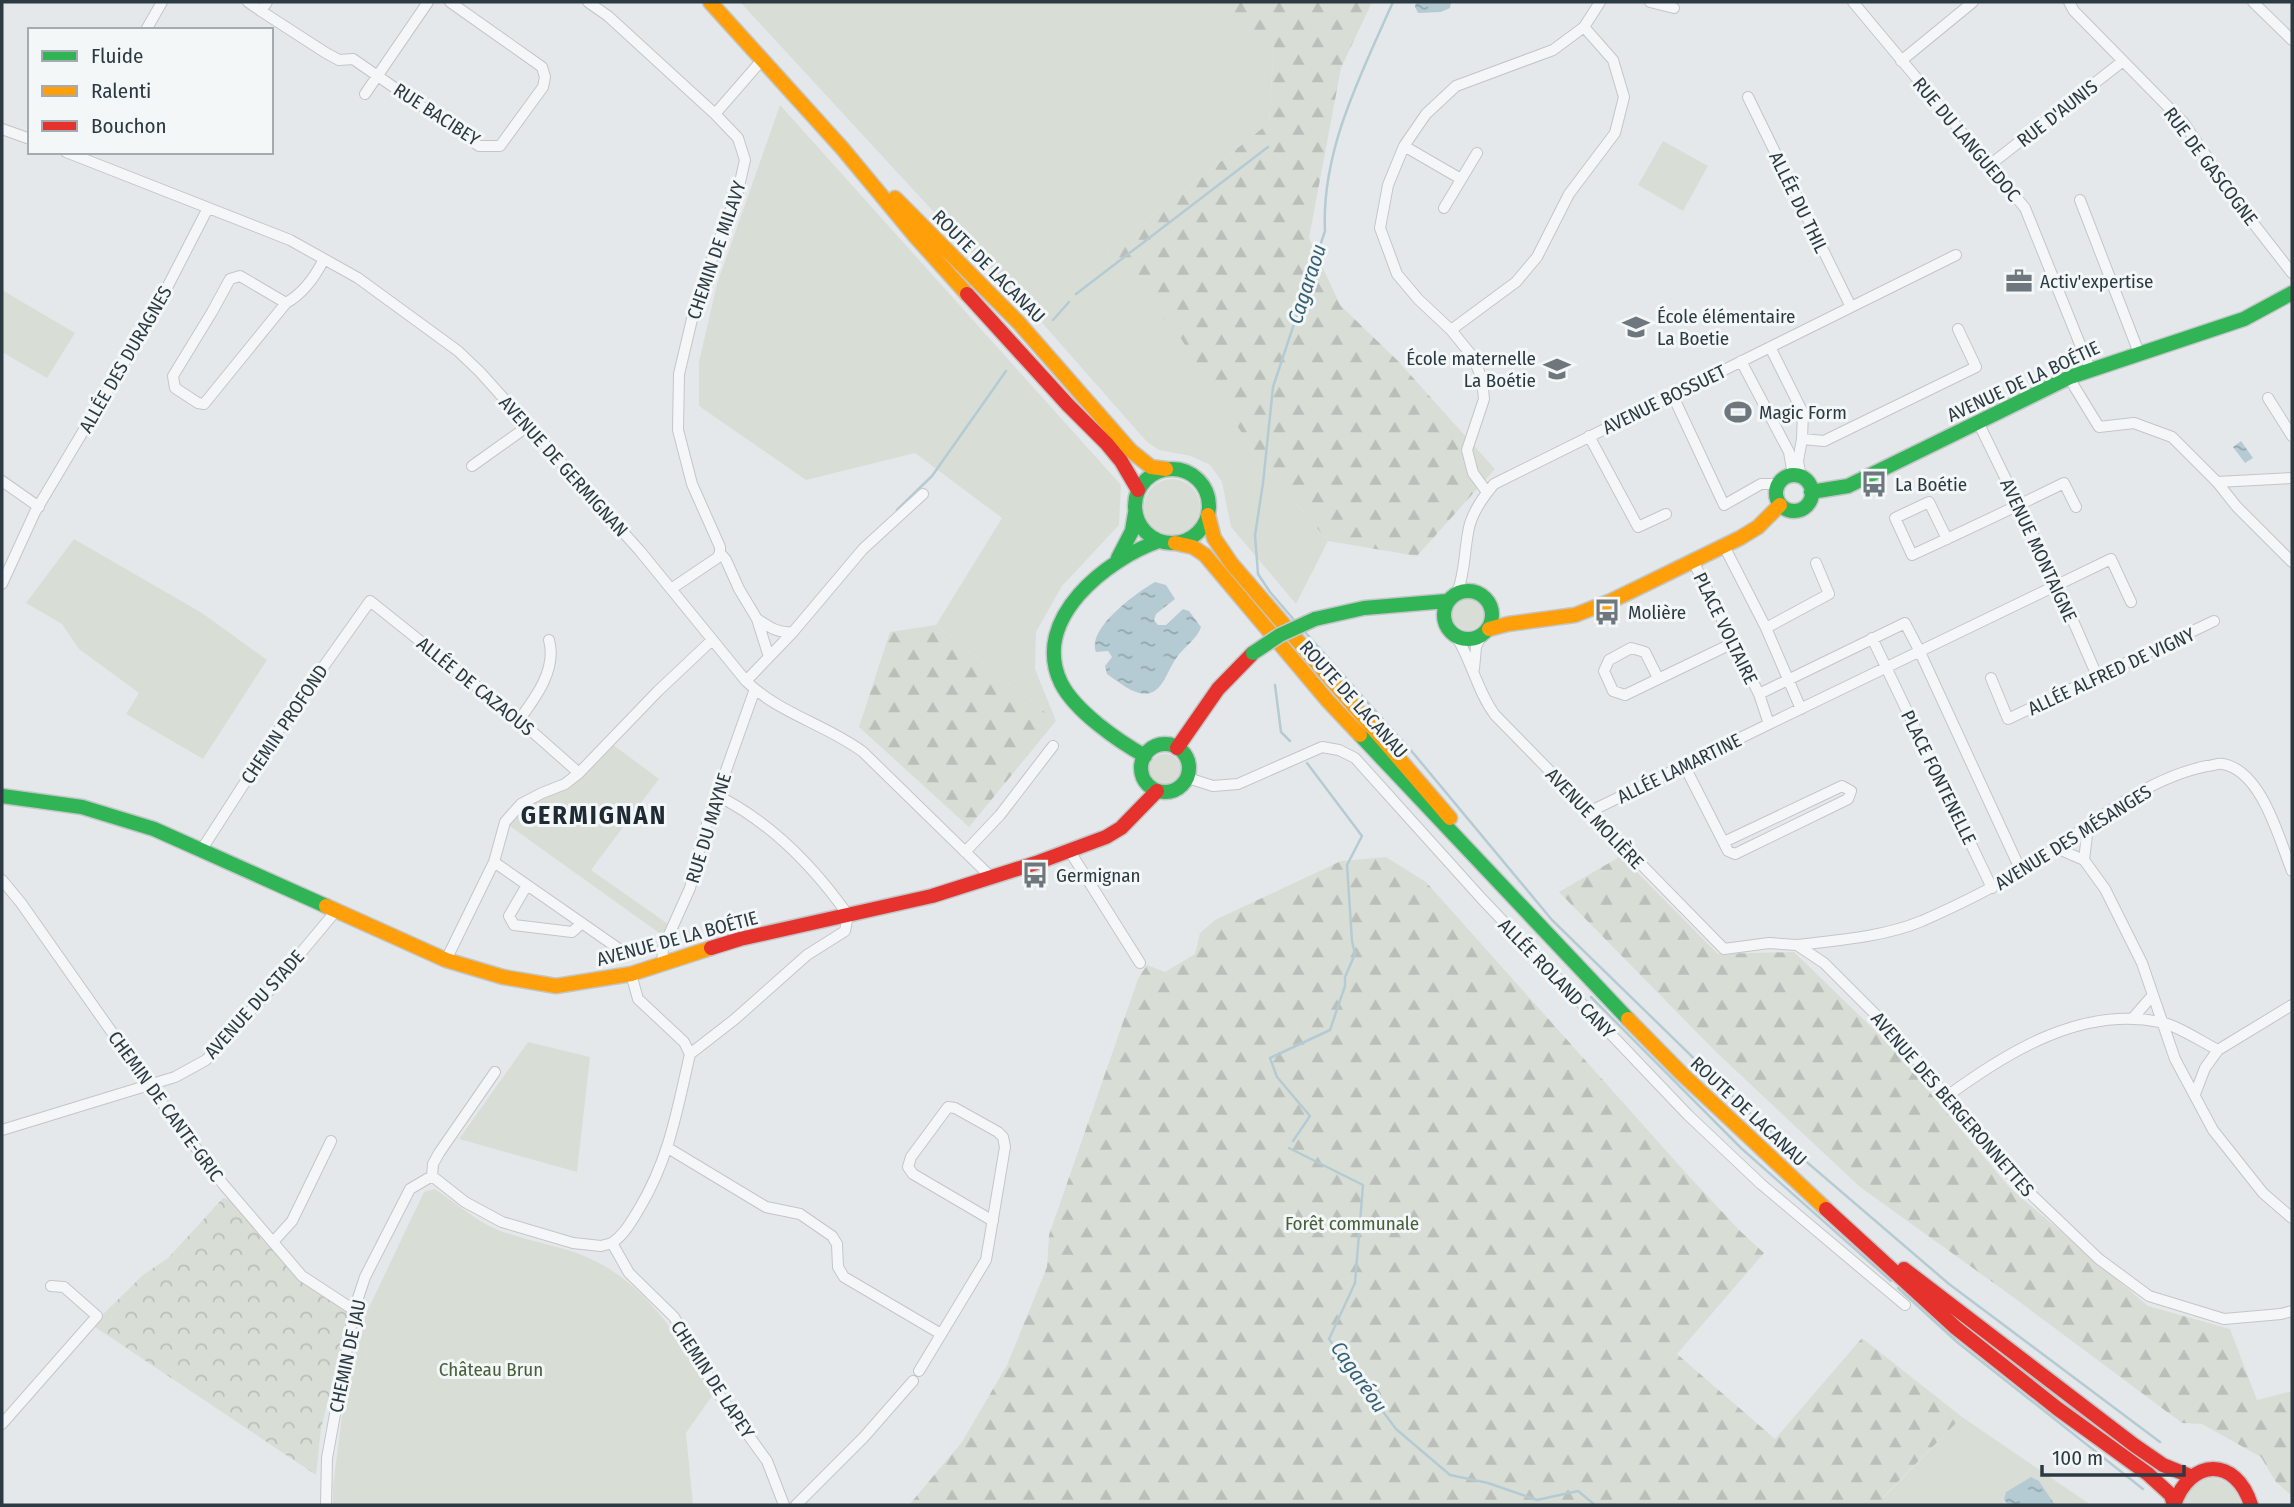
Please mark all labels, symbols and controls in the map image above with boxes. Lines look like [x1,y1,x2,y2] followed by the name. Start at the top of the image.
[28,28,273,154] legend
[91,43,143,69] text: Fluide
[1908,73,2025,206] street label: RUE DU LANGUEDOC
[2012,75,2102,152] street label: RUE D'AUNIS
[91,78,151,104] text: Ralenti
[389,78,485,151] street label: RUE BACIBEY
[2159,103,2263,230] street label: RUE DE GASCOGNE
[91,113,167,139] text: Bouchon
[1764,148,1833,257] street label: ALLÉE DU THIL
[682,177,751,322] street label: CHEMIN DE MILAVY
[927,205,1050,328] street label: ROUTE DE LACANAU
[1282,241,1332,327] water label: Cagaraou
[2004,266,2034,296] office icon: Activ'expertise
[2040,270,2153,293] place label: Activ'expertise
[74,282,177,437] street label: ALLÉE DES DURAGNES
[1657,305,1795,350] place label: École élémentaire La Boetie
[1621,312,1651,342] school or university icon: École élémentaire La Boetie
[1943,336,2103,427] street label: AVENUE DE LA BOÉTIE
[1406,347,1536,392] place label: École maternelle La Boétie
[1542,354,1572,384] school or university icon: École maternelle La Boétie
[1599,360,1730,439] street label: AVENUE BOSSUET
[494,391,633,541] street label: AVENUE DE GERMIGNAN
[1723,397,1753,427] sports icon: Magic Form
[1759,401,1847,424] place label: Magic Form
[1859,469,1889,499] bus stop icon: La Boétie
[1895,473,1967,496] place label: La Boétie
[1995,475,2082,626] street label: AVENUE MONTAIGNE
[1689,569,1763,688] street label: PLACE VOLTAIRE
[1592,597,1622,627] bus stop icon: Molière
[1628,601,1686,624] place label: Molière
[2024,622,2199,720] street label: ALLÉE ALFRED DE VIGNY
[412,632,539,741] street label: ALLÉE DE CAZAOUS
[1295,636,1412,763] street label: ROUTE DE LACANAU
[236,660,333,788] street label: CHEMIN PROFOND
[1896,706,1981,848] street label: PLACE FONTENELLE
[1613,728,1745,808] street label: ALLÉE LAMARTINE
[1541,763,1649,874] street label: AVENUE MOLIÈRE
[681,770,736,886] street label: RUE DU MAYNE
[1991,780,2156,895] street label: AVENUE DES MÉSANGES
[521,800,667,831] district label: GERMIGNAN
[1020,860,1050,890] bus stop icon: Germignan
[1056,864,1141,887] place label: Germignan
[594,906,760,971] street label: AVENUE DE LA BOÉTIE
[1494,914,1620,1043] street label: ALLÉE ROLAND CANY
[200,945,309,1063] street label: AVENUE DU STADE
[1866,1007,2039,1201] street label: AVENUE DES BERGERONNETTES
[103,1027,228,1186] street label: CHEMIN DE CANTE-GRIC
[1686,1052,1811,1171] street label: ROUTE DE LACANAU
[1285,1212,1419,1235] park label: Forêt communale
[324,1297,371,1415] street label: CHEMIN DE JAU
[666,1316,759,1443] street label: CHEMIN DE LAPEY
[1325,1336,1393,1418] water label: Cagaréou
[439,1358,543,1381] park label: Château Brun
[2042,1434,2184,1478] scale bar
[2052,1445,2103,1471] text: 100 m

